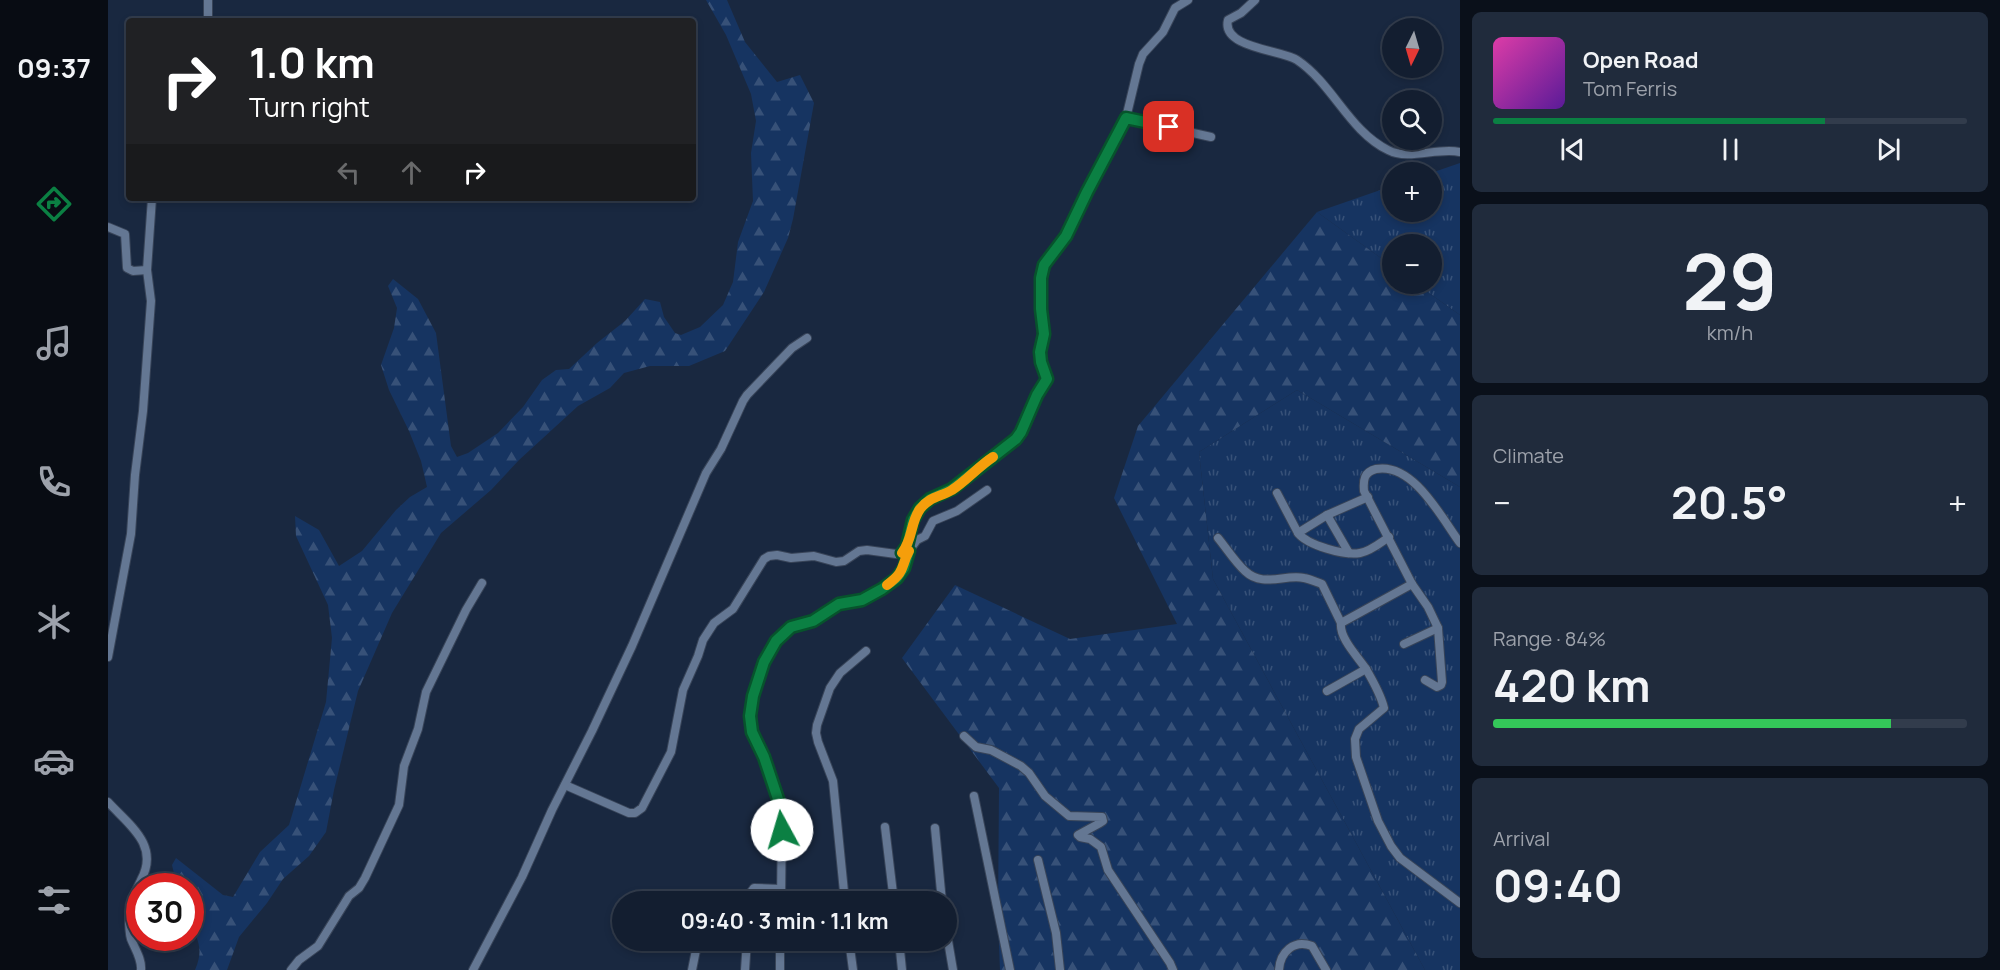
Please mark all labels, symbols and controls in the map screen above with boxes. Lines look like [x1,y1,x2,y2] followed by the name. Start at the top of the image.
[1382,18,1442,78] north arrow
[1382,18,1442,294] map controls
[249,33,375,91] text: 1.0 km
[150,42,228,120] icon: right
[1583,45,1698,75] text: Open Road
[17,49,91,86] text: 09:37
[1583,75,1677,102] text: Tom Ferris
[249,88,370,125] text: Turn right
[1382,90,1442,150] button: search
[1143,101,1194,152] pin
[1152,110,1185,143] icon: arrive
[1556,133,1589,166] icon: previous
[1714,133,1747,166] icon: pause
[1872,133,1905,166] icon: next
[332,156,365,189] icon: left
[395,156,428,189] icon: ahead
[458,156,491,189] icon: right
[1382,162,1442,222] button: +
[33,183,75,225] icon: directions
[1683,227,1777,333] text: 29
[1382,234,1442,294] button: −
[1707,319,1753,346] text: km/h
[33,322,75,364] icon: music
[1493,442,1564,469] text: Climate
[33,461,75,503] icon: phone
[1671,471,1788,533] text: 20.5°
[1493,480,1511,525] text: −
[1948,480,1967,525] text: +
[33,601,75,643] icon: climate
[1493,625,1606,652] text: Range · 84%
[1493,654,1650,716] text: 420 km
[33,740,75,782] icon: car
[750,798,814,862] position arrow
[1493,825,1550,852] text: Arrival
[1493,854,1623,916] text: 09:40
[126,873,204,951] speed limit sign: 30
[33,879,75,921] icon: filters
[680,906,889,936] text: 09:40 · 3 min · 1.1 km

